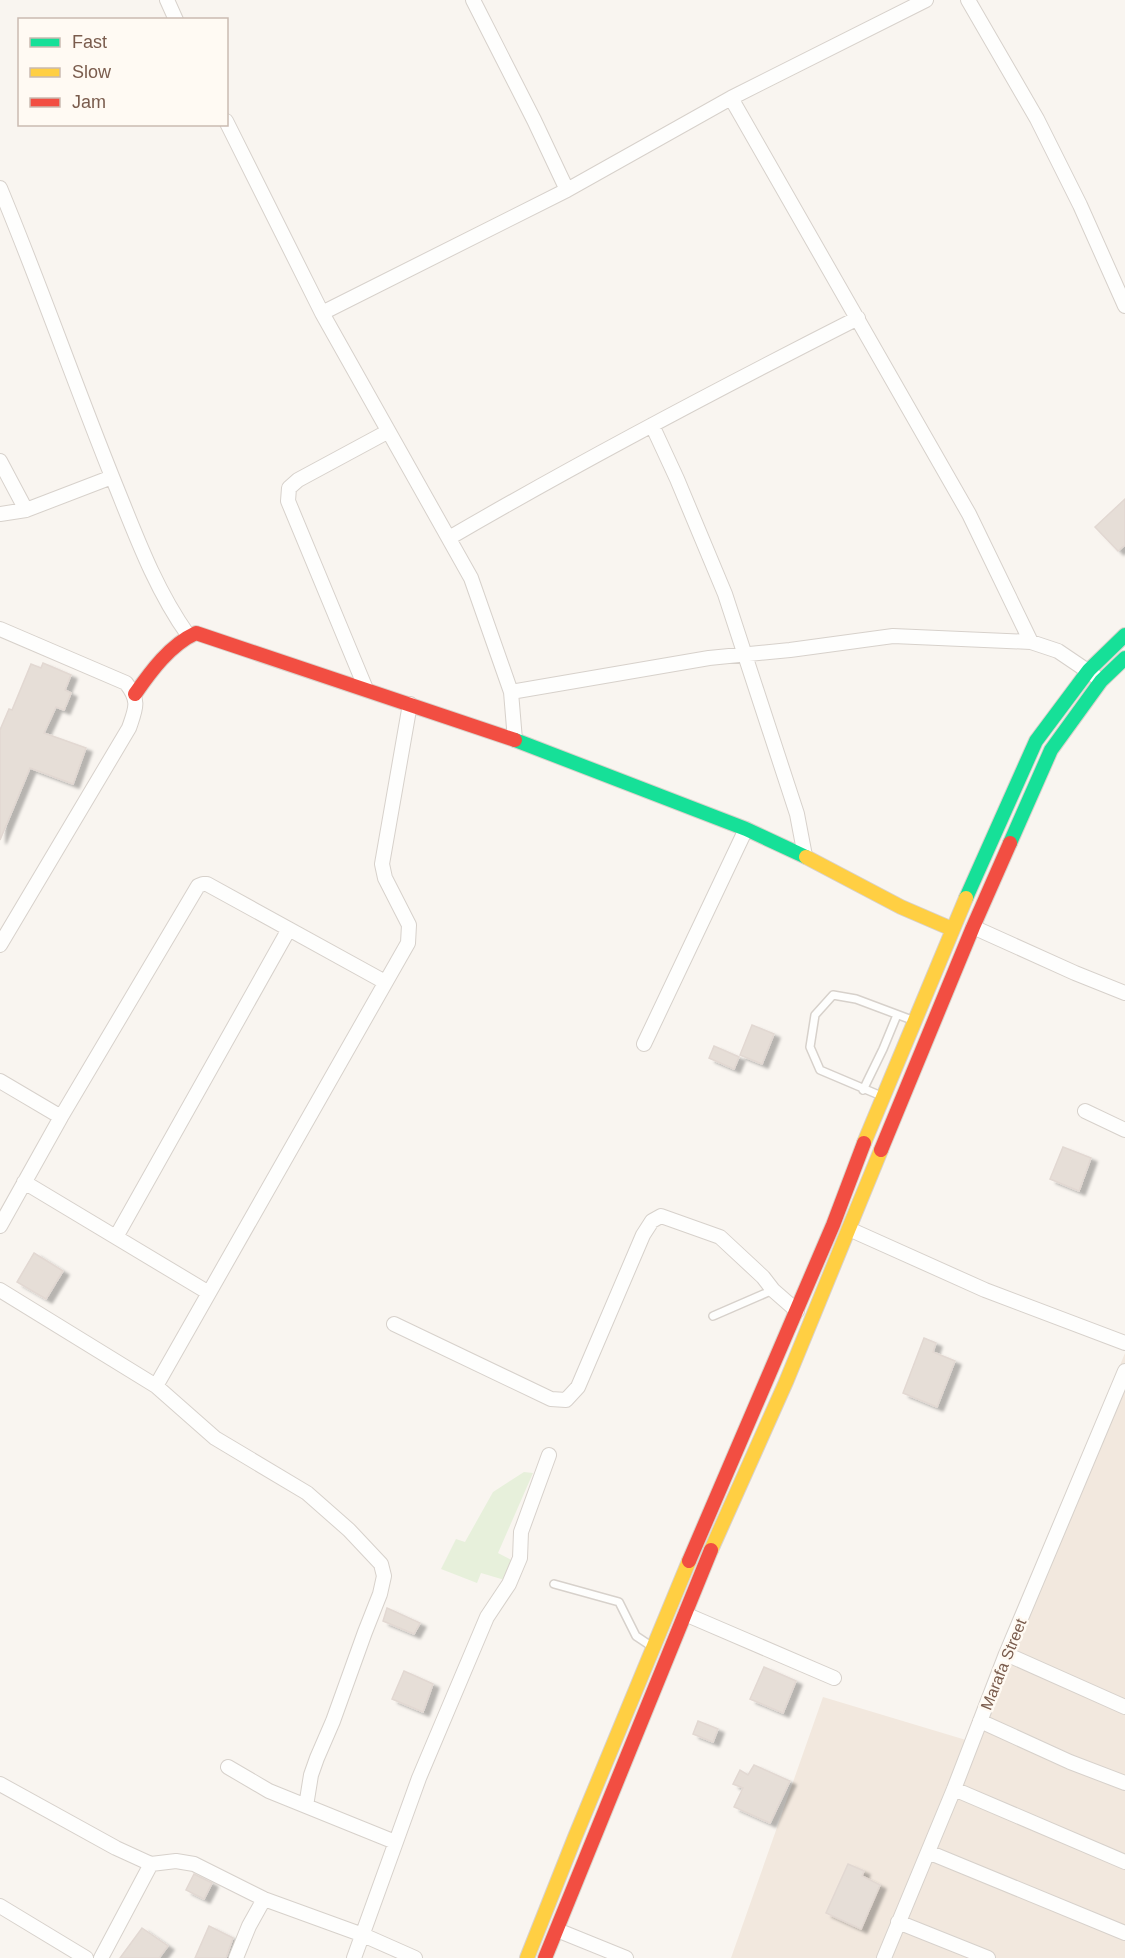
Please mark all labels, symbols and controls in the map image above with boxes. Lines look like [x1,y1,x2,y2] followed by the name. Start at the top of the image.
[18,18,228,126] legend
[72,32,107,52] text: Fast
[72,62,112,82] text: Slow
[72,92,106,112] text: Jam
[977,1616,1030,1712] street label: Marafa Street

